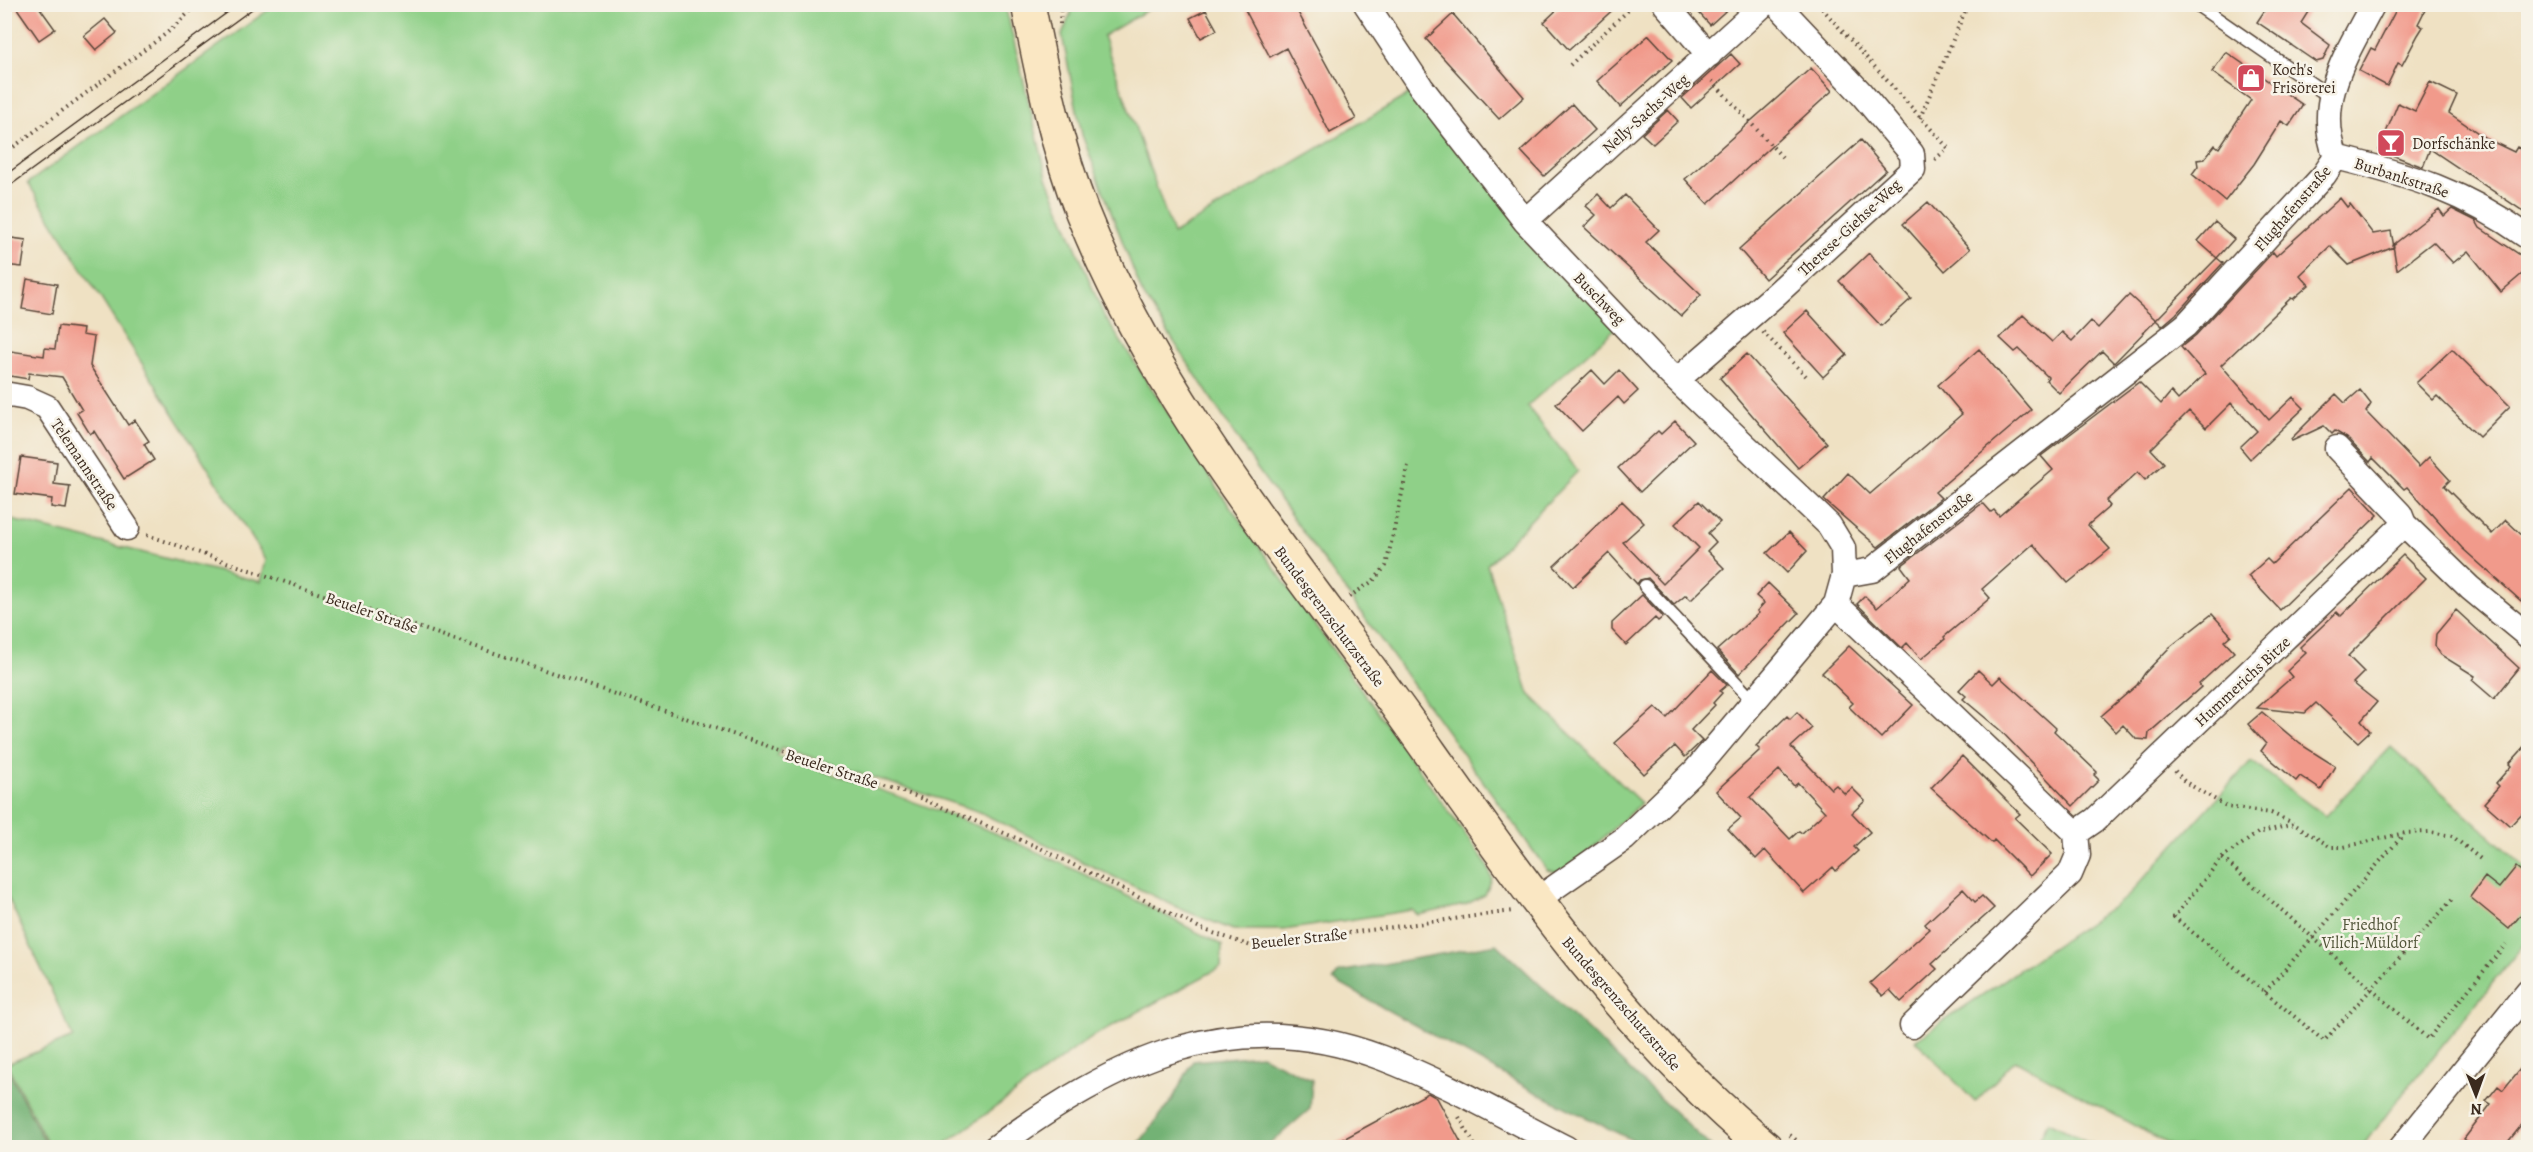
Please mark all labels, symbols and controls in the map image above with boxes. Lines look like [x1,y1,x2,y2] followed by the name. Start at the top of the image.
[2272,59,2336,99] place label: Koch's Frisörerei
[2235,62,2267,94] shop icon: Koch's Frisörerei
[1598,69,1694,159] street label: Nelly-Sachs-Weg
[2375,127,2407,159] bar icon: Dorfschänke
[2412,133,2495,155] place label: Dorfschänke
[2351,152,2452,204] street label: Burbankstraße
[2249,161,2336,256] street label: Flughafenstraße
[1793,174,1906,281] street label: Therese-Giehse-Weg
[1569,267,1630,330] street label: Buschweg
[45,414,123,515] street label: Telemannstraße
[1880,486,1978,570] street label: Flughafenstraße
[1269,542,1390,692] street label: Bundesgrenzschutzstraße
[322,587,421,639] street label: Beueler Straße
[2190,631,2295,732] street label: Hummerichs Bitze
[782,744,881,794] street label: Beueler Straße
[2321,914,2421,954] park label: Friedhof Vilich-Müldorf
[1250,923,1348,955] street label: Beueler Straße
[1557,932,1686,1076] street label: Bundesgrenzschutzstraße
[2446,1065,2506,1125] north arrow
[2470,1098,2482,1120] text: N

